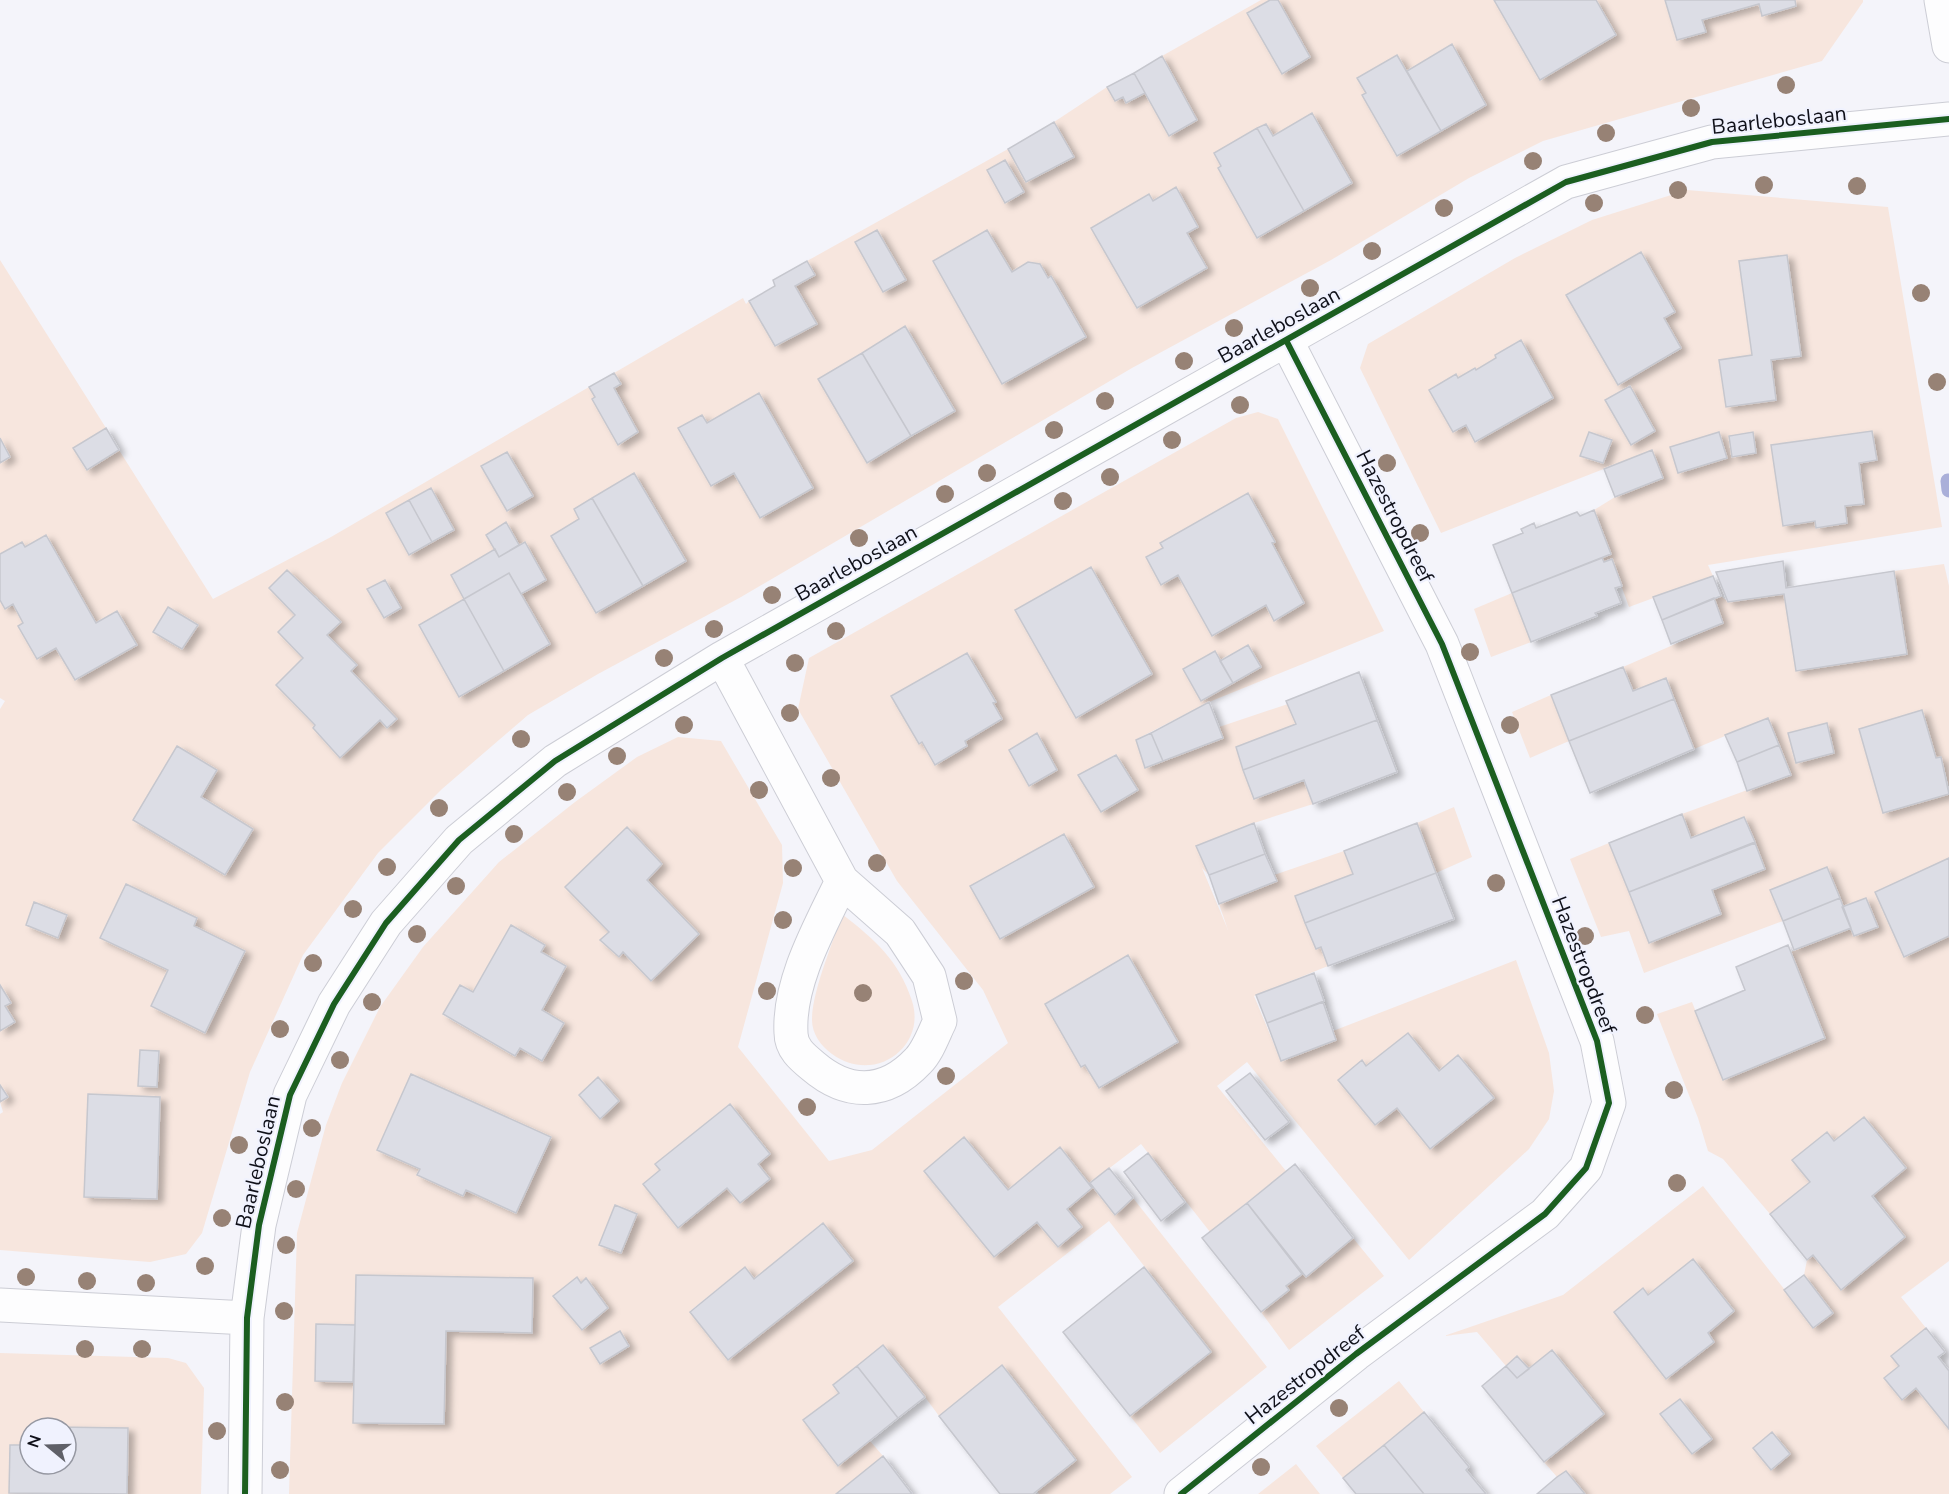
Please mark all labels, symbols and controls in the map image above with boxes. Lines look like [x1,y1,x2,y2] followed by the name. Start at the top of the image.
[1710,99,1848,141] street label: Baarleboslaan
[1213,280,1345,370] street label: Baarleboslaan
[1350,445,1441,588] street label: Hazestropdreef
[790,518,922,608] street label: Baarleboslaan
[1545,892,1623,1039] street label: Hazestropdreef
[229,1093,287,1231] street label: Baarleboslaan
[1239,1319,1372,1431] street label: Hazestropdreef
[18,1416,78,1476] north arrow
[22,1432,47,1451] text: N

